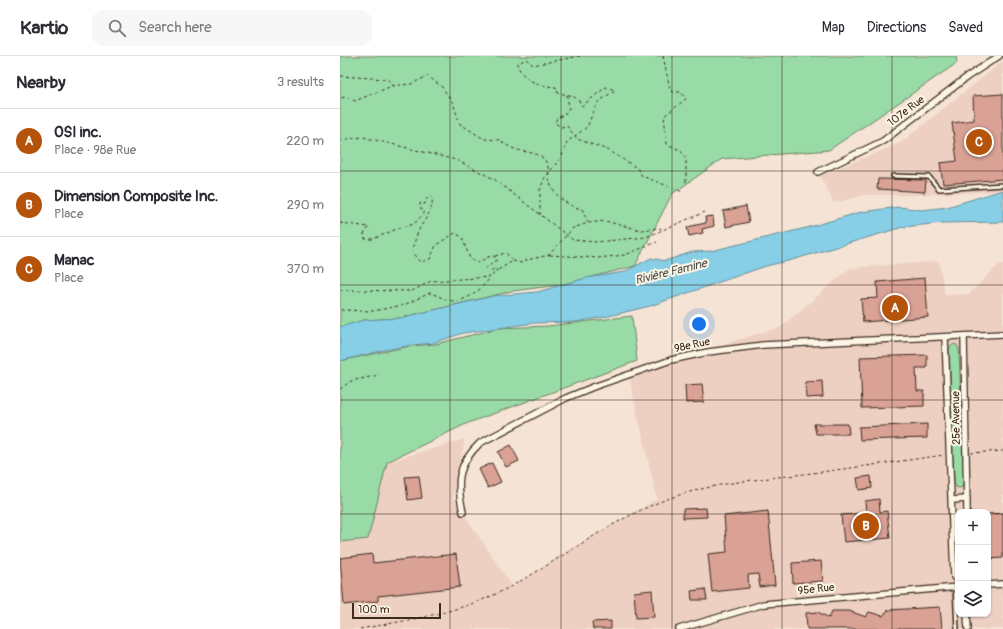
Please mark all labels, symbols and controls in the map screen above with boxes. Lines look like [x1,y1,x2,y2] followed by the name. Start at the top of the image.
[92,10,372,46] search box
[20,16,68,40] text: Kartio
[106,17,128,39] icon: search
[138,18,212,37] text: Search here
[822,19,845,36] text: Map
[867,19,926,36] text: Directions
[948,19,983,36] text: Saved
[16,72,65,93] text: Nearby
[277,74,324,90] text: 3 results
[885,93,927,129] street label: 107e Rue
[54,123,102,142] text: OSI inc.
[966,127,992,157] pin: C
[25,133,33,149] text: A
[286,133,324,149] text: 220 m
[54,142,136,158] text: Place · 98e Rue
[54,187,218,206] text: Dimension Composite Inc.
[25,197,33,213] text: B
[287,197,324,213] text: 290 m
[54,206,83,222] text: Place
[54,251,94,270] text: Manac
[634,256,709,288] water label: Rivière Famine
[25,261,33,277] text: C
[287,261,324,277] text: 370 m
[54,270,83,286] text: Place
[882,293,908,323] pin: A
[689,314,709,334] your location
[673,335,712,355] street label: 98e Rue
[949,390,963,445] street label: 25e Avenue
[955,509,991,617] map controls
[955,509,991,545] button: +
[853,511,879,541] pin: B
[955,545,991,581] button: −
[797,581,836,597] street label: 95e Rue
[955,581,991,617] button: layers
[352,601,441,620] scale bar
[358,603,389,616] text: 100 m

